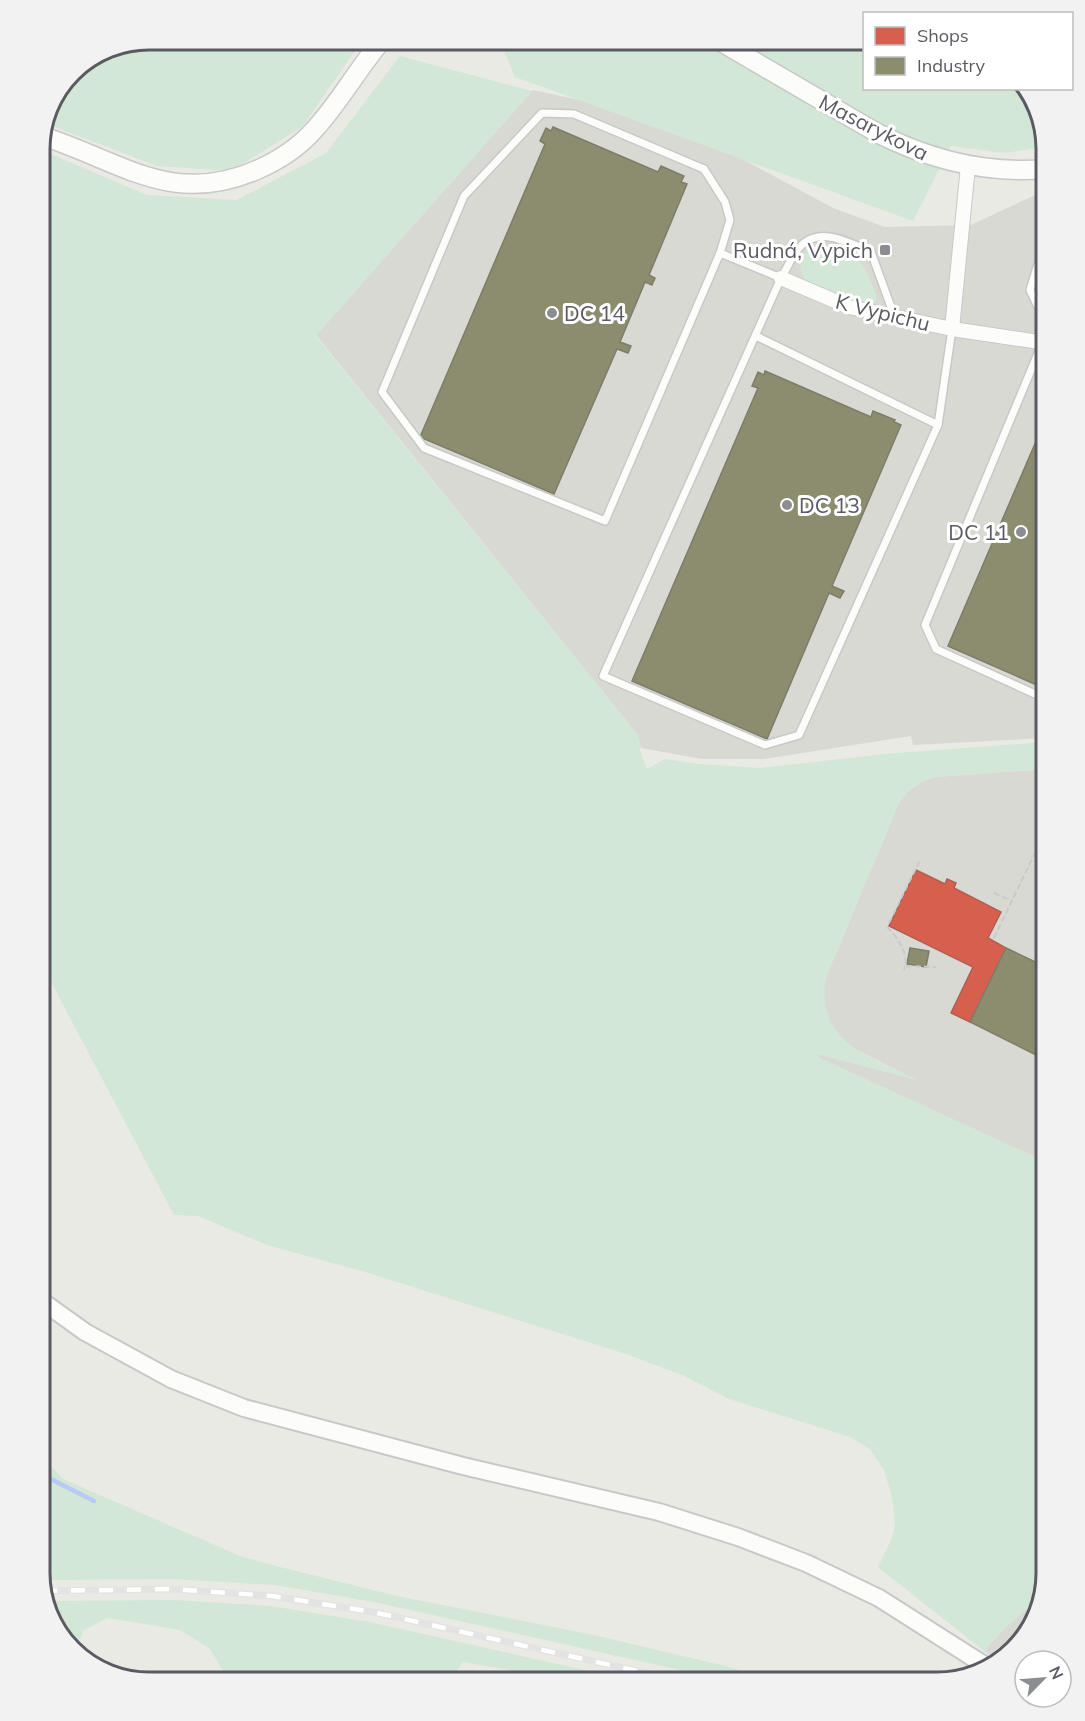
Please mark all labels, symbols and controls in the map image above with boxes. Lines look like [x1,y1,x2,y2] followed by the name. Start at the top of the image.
[863,12,1073,90] legend
[917,24,969,47] text: Shops
[917,54,986,77] text: Industry
[815,88,933,166] street label: Masarykova
[733,237,873,263] place label: Rudná, Vypich
[878,243,892,257] marker: Rudná, Vypich
[833,288,933,336] street label: K Vypichu
[564,300,625,326] place label: DC 14
[545,306,559,320] marker: DC 14
[799,492,860,518] place label: DC 13
[780,498,794,512] marker: DC 13
[948,519,1009,545] place label: DC 11
[1014,525,1028,539] marker: DC 11
[1013,1649,1073,1709] north arrow
[1045,1663,1068,1682] text: N

